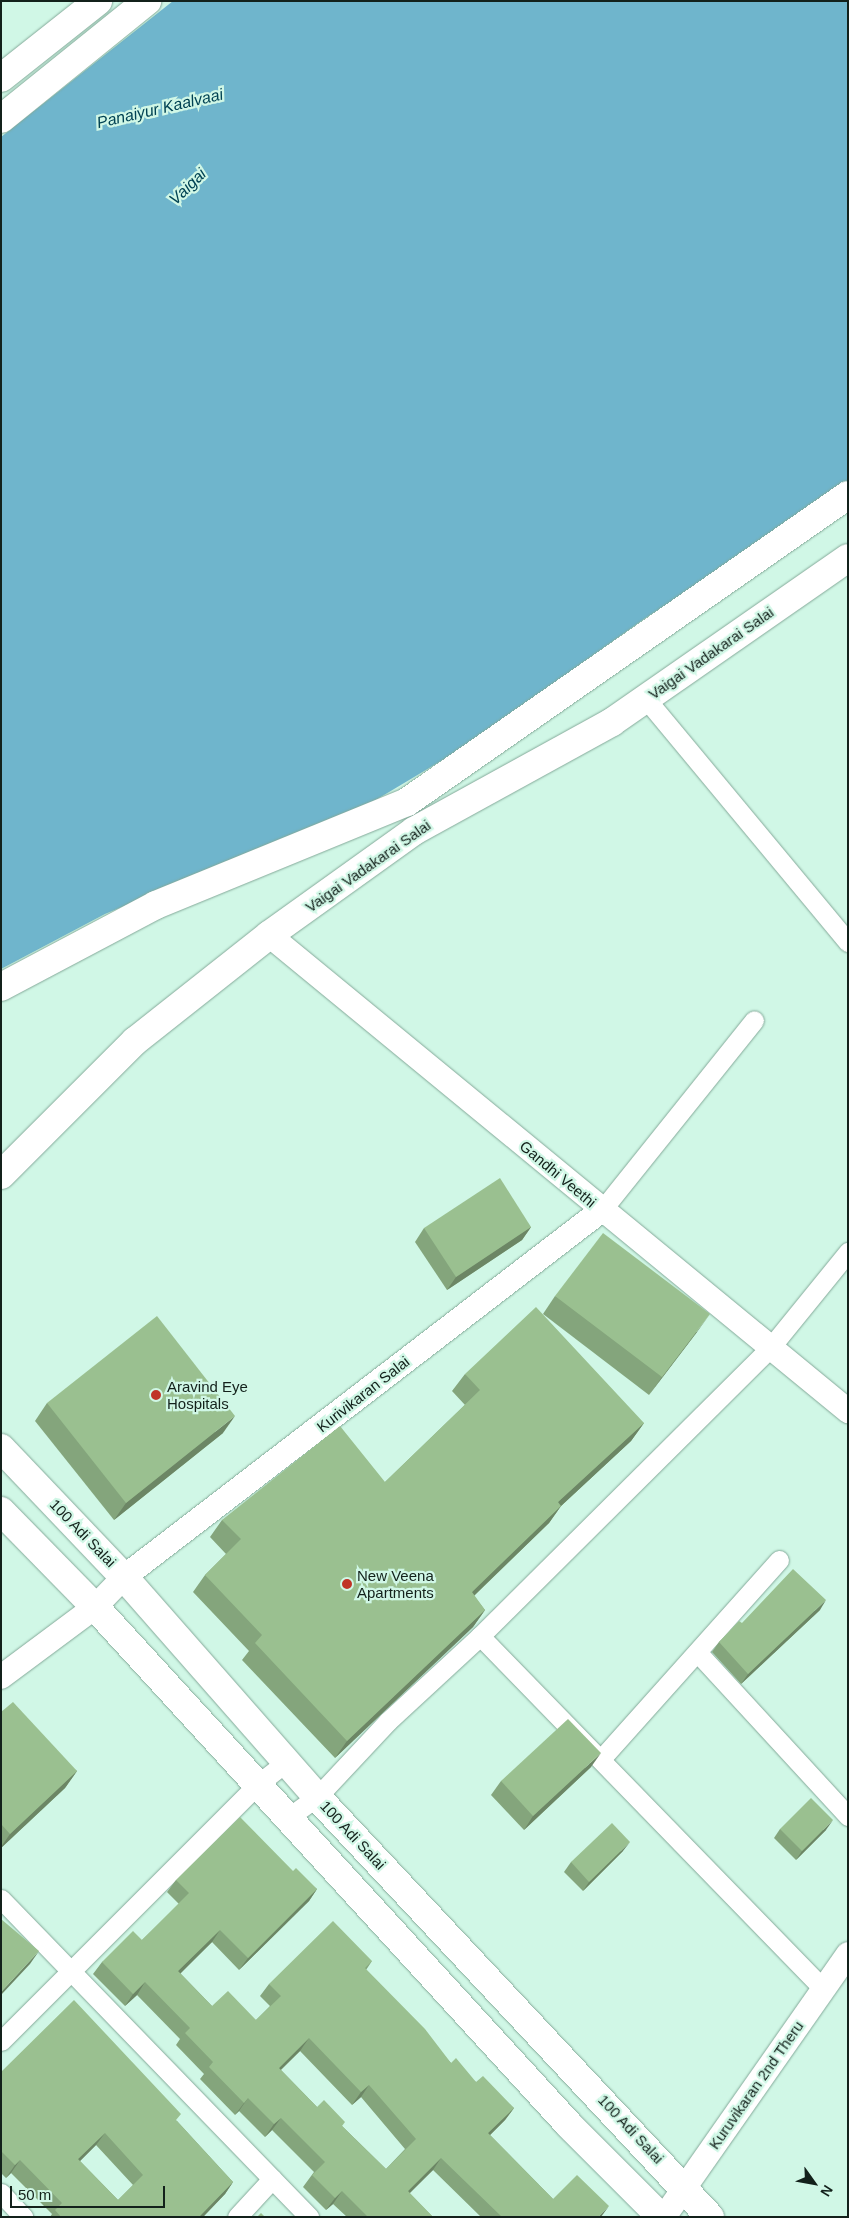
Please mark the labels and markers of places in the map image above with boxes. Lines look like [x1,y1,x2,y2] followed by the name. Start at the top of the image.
[167,1377,248,1412] place label: Aravind Eye Hospitals
[149,1388,163,1402] marker: Aravind Eye Hospitals
[357,1566,434,1601] place label: New Veena Apartments
[341,1578,353,1590] marker: New Veena Apartments

